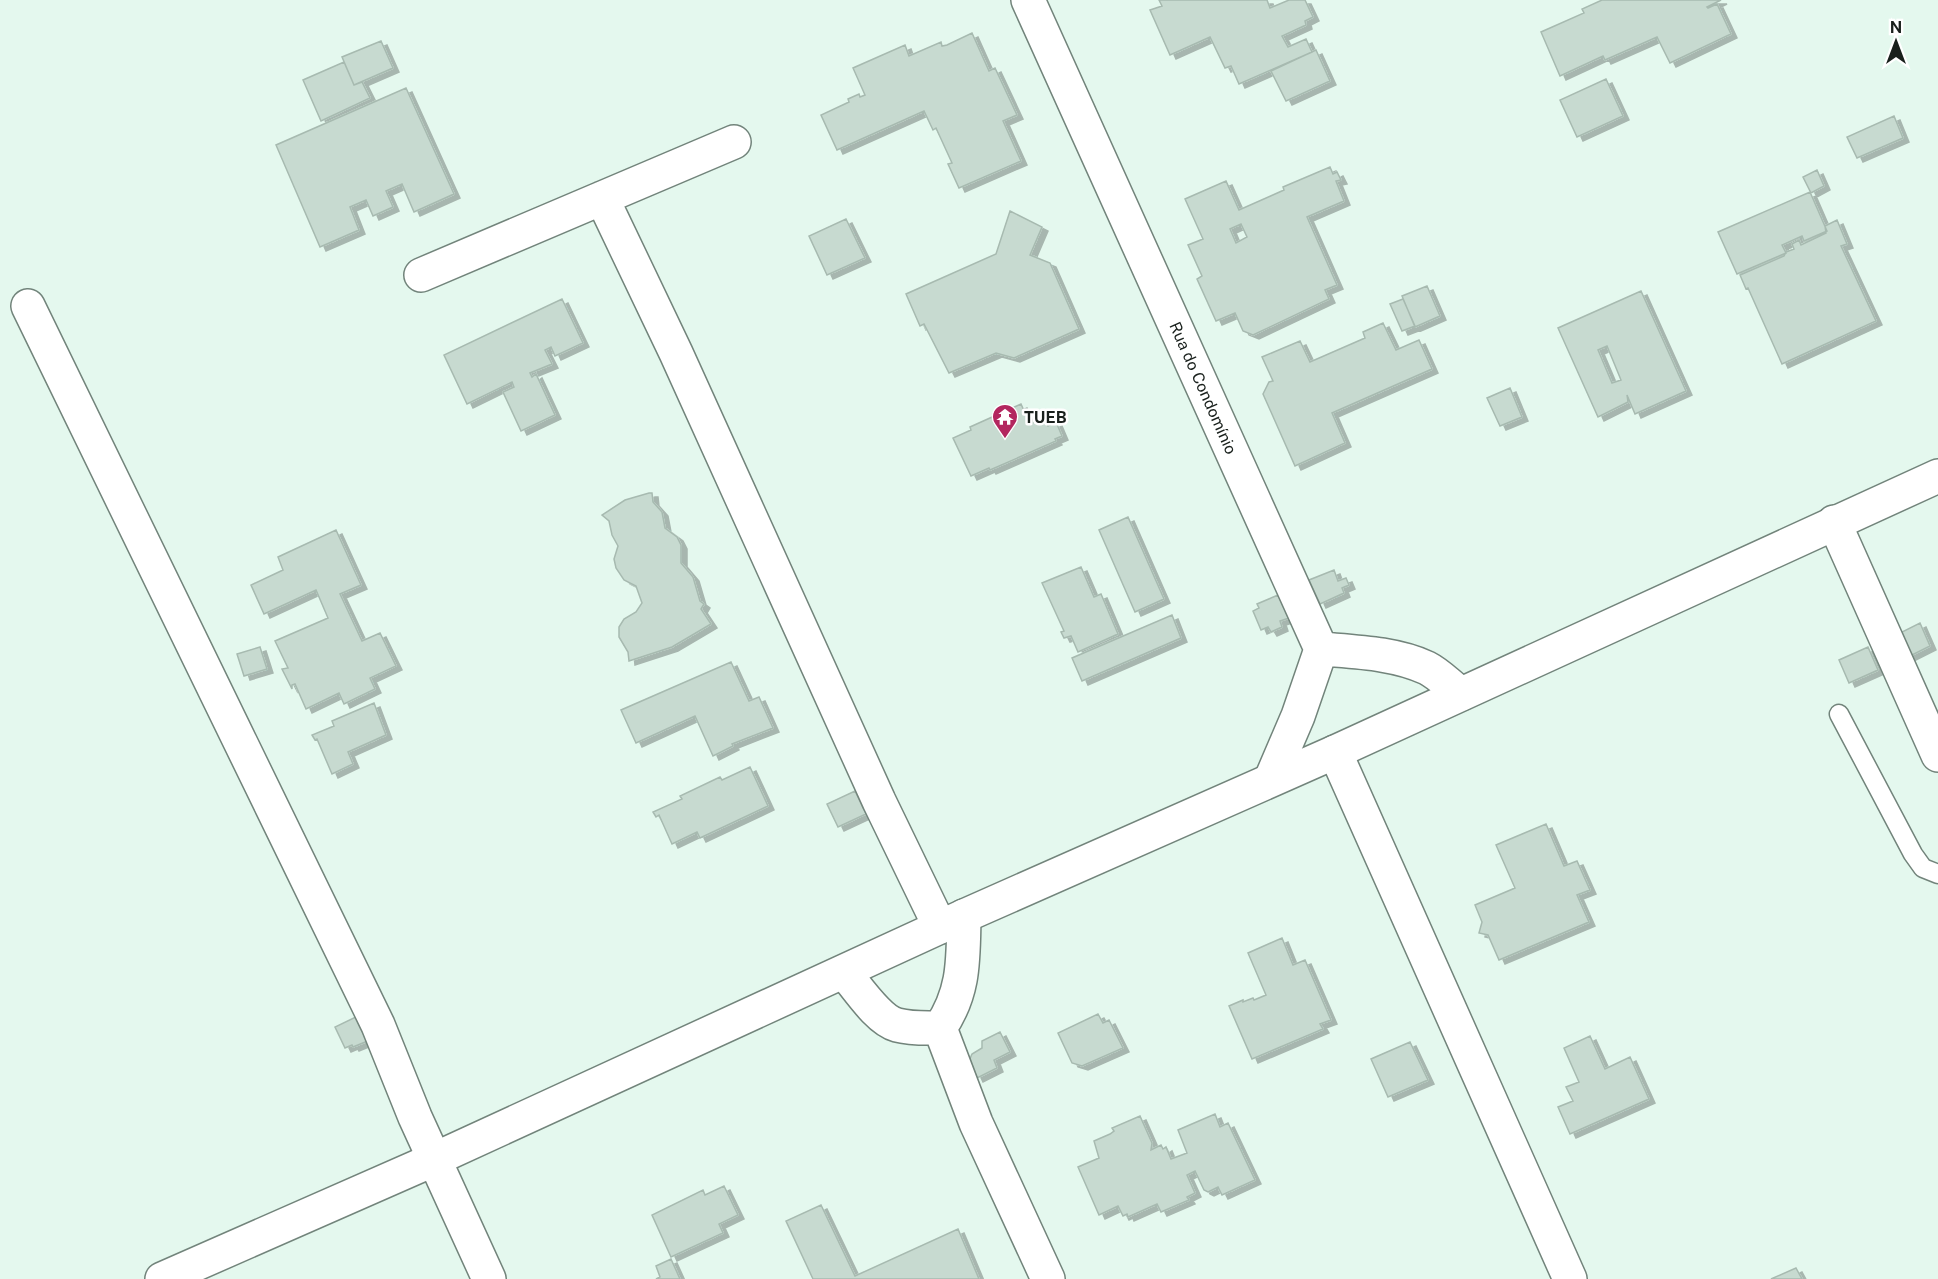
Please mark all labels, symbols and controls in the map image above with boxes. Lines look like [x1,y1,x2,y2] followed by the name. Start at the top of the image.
[1866,12,1926,72] north arrow
[1890,18,1902,37] text: N
[1165,319,1241,457] street label: Rua do Condomínio
[990,402,1020,440] temple icon: TUEB
[1024,408,1067,427] place label: TUEB

